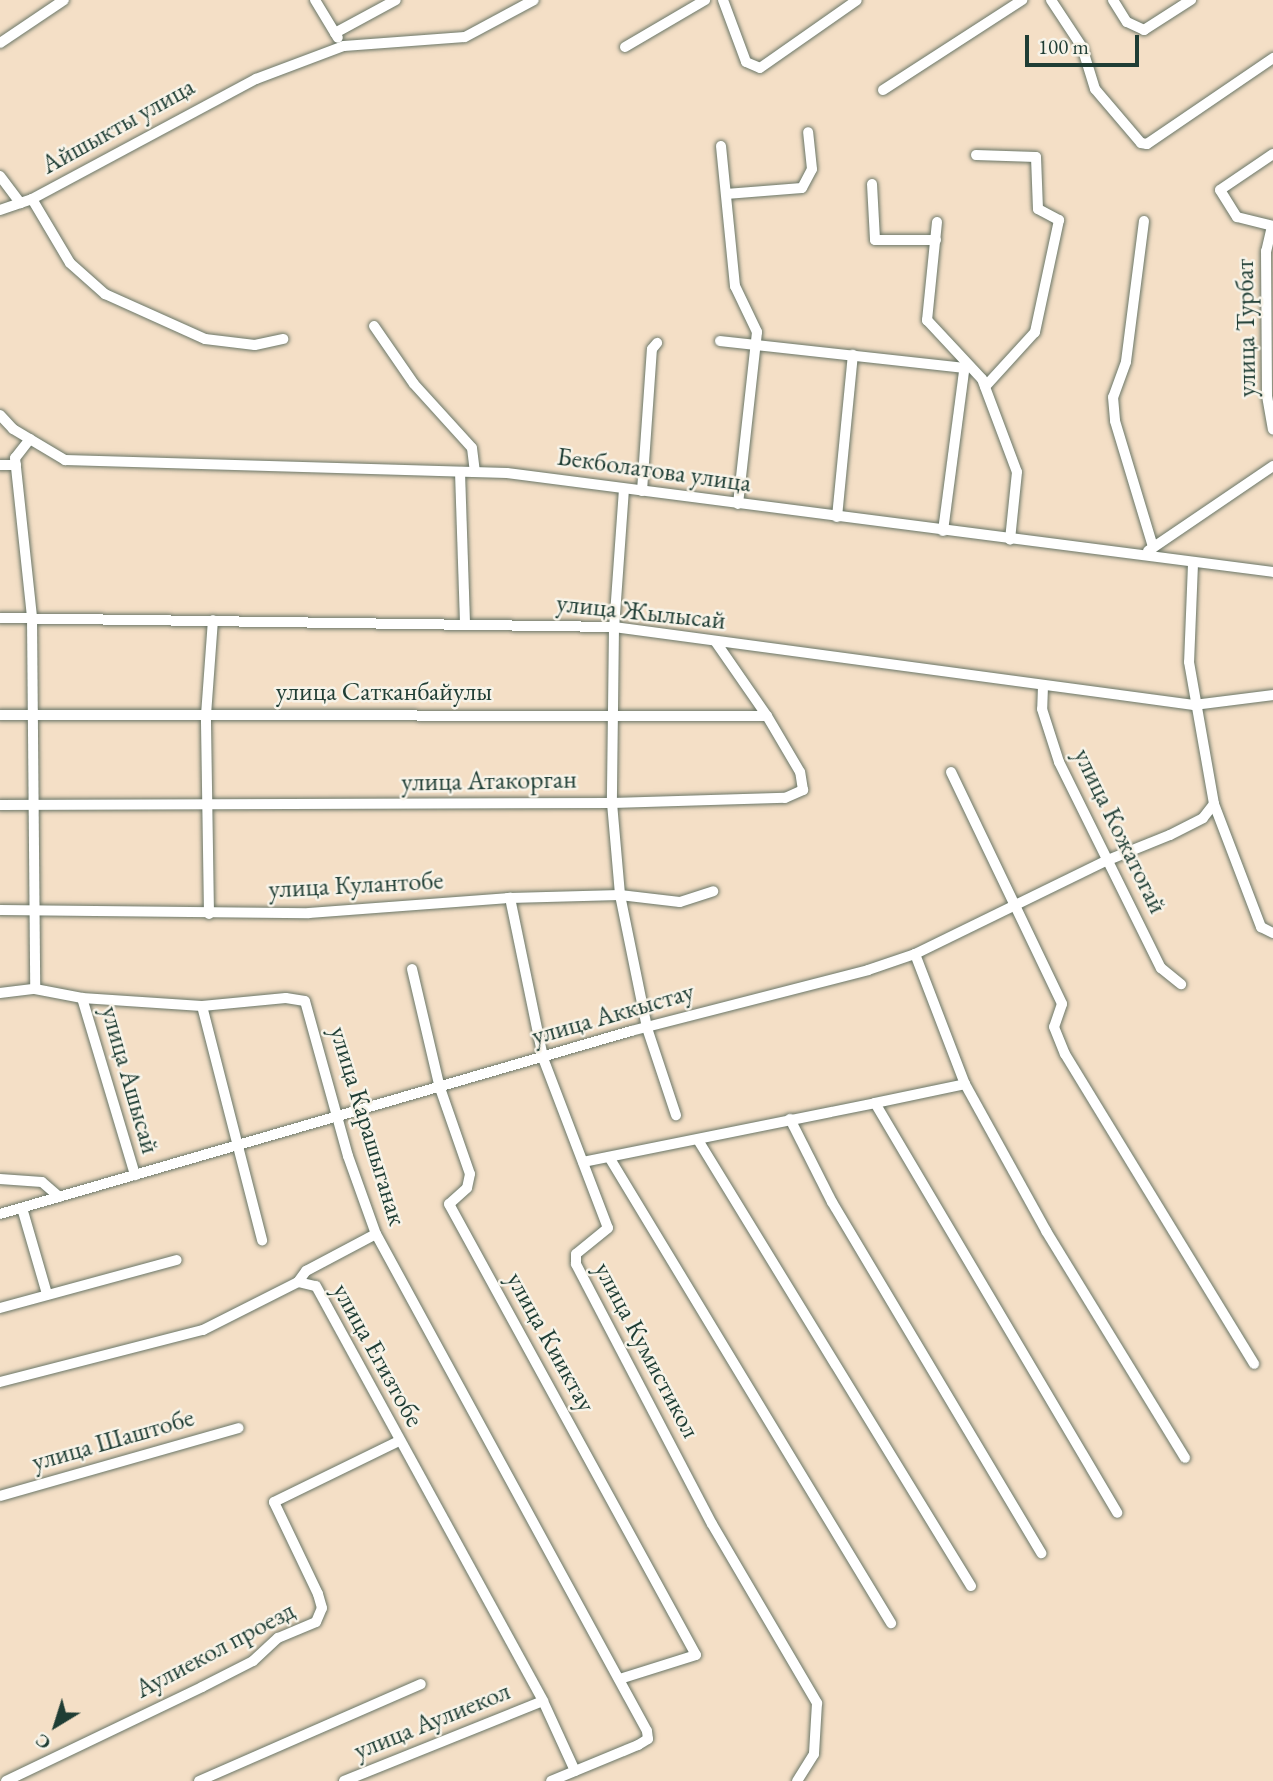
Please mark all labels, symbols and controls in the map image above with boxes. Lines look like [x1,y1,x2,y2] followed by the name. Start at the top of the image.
[1028,21,1142,65] scale bar
[1038,33,1089,60] text: 100 m
[36,71,200,181] street label: Айшыкты улица
[1229,259,1263,397] street label: улица Турбат
[555,441,753,499] street label: Бекболатова улица
[555,588,727,636] street label: улица Жылысай
[276,676,492,708] street label: улица Сатканбайулы
[1067,743,1173,919] street label: улица Кожатогай
[401,764,577,798] street label: улица Атакорган
[268,865,444,905] street label: улица Кулантобе
[528,976,698,1052] street label: улица Аккыстау
[94,1003,166,1157] street label: улица Ашысай
[323,1023,413,1229] street label: улица Карашыганак
[587,1257,707,1443] street label: улица Кумистикол
[500,1267,602,1417] street label: улица Кииктау
[326,1278,430,1432] street label: улица Егизтобе
[28,1402,198,1478] street label: улица Шаштобе
[130,1595,300,1705] street label: Аулиекол проезд
[349,1675,515,1767] street label: улица Аулиекол
[21,1690,91,1760] north arrow
[30,1728,56,1756] text: С

